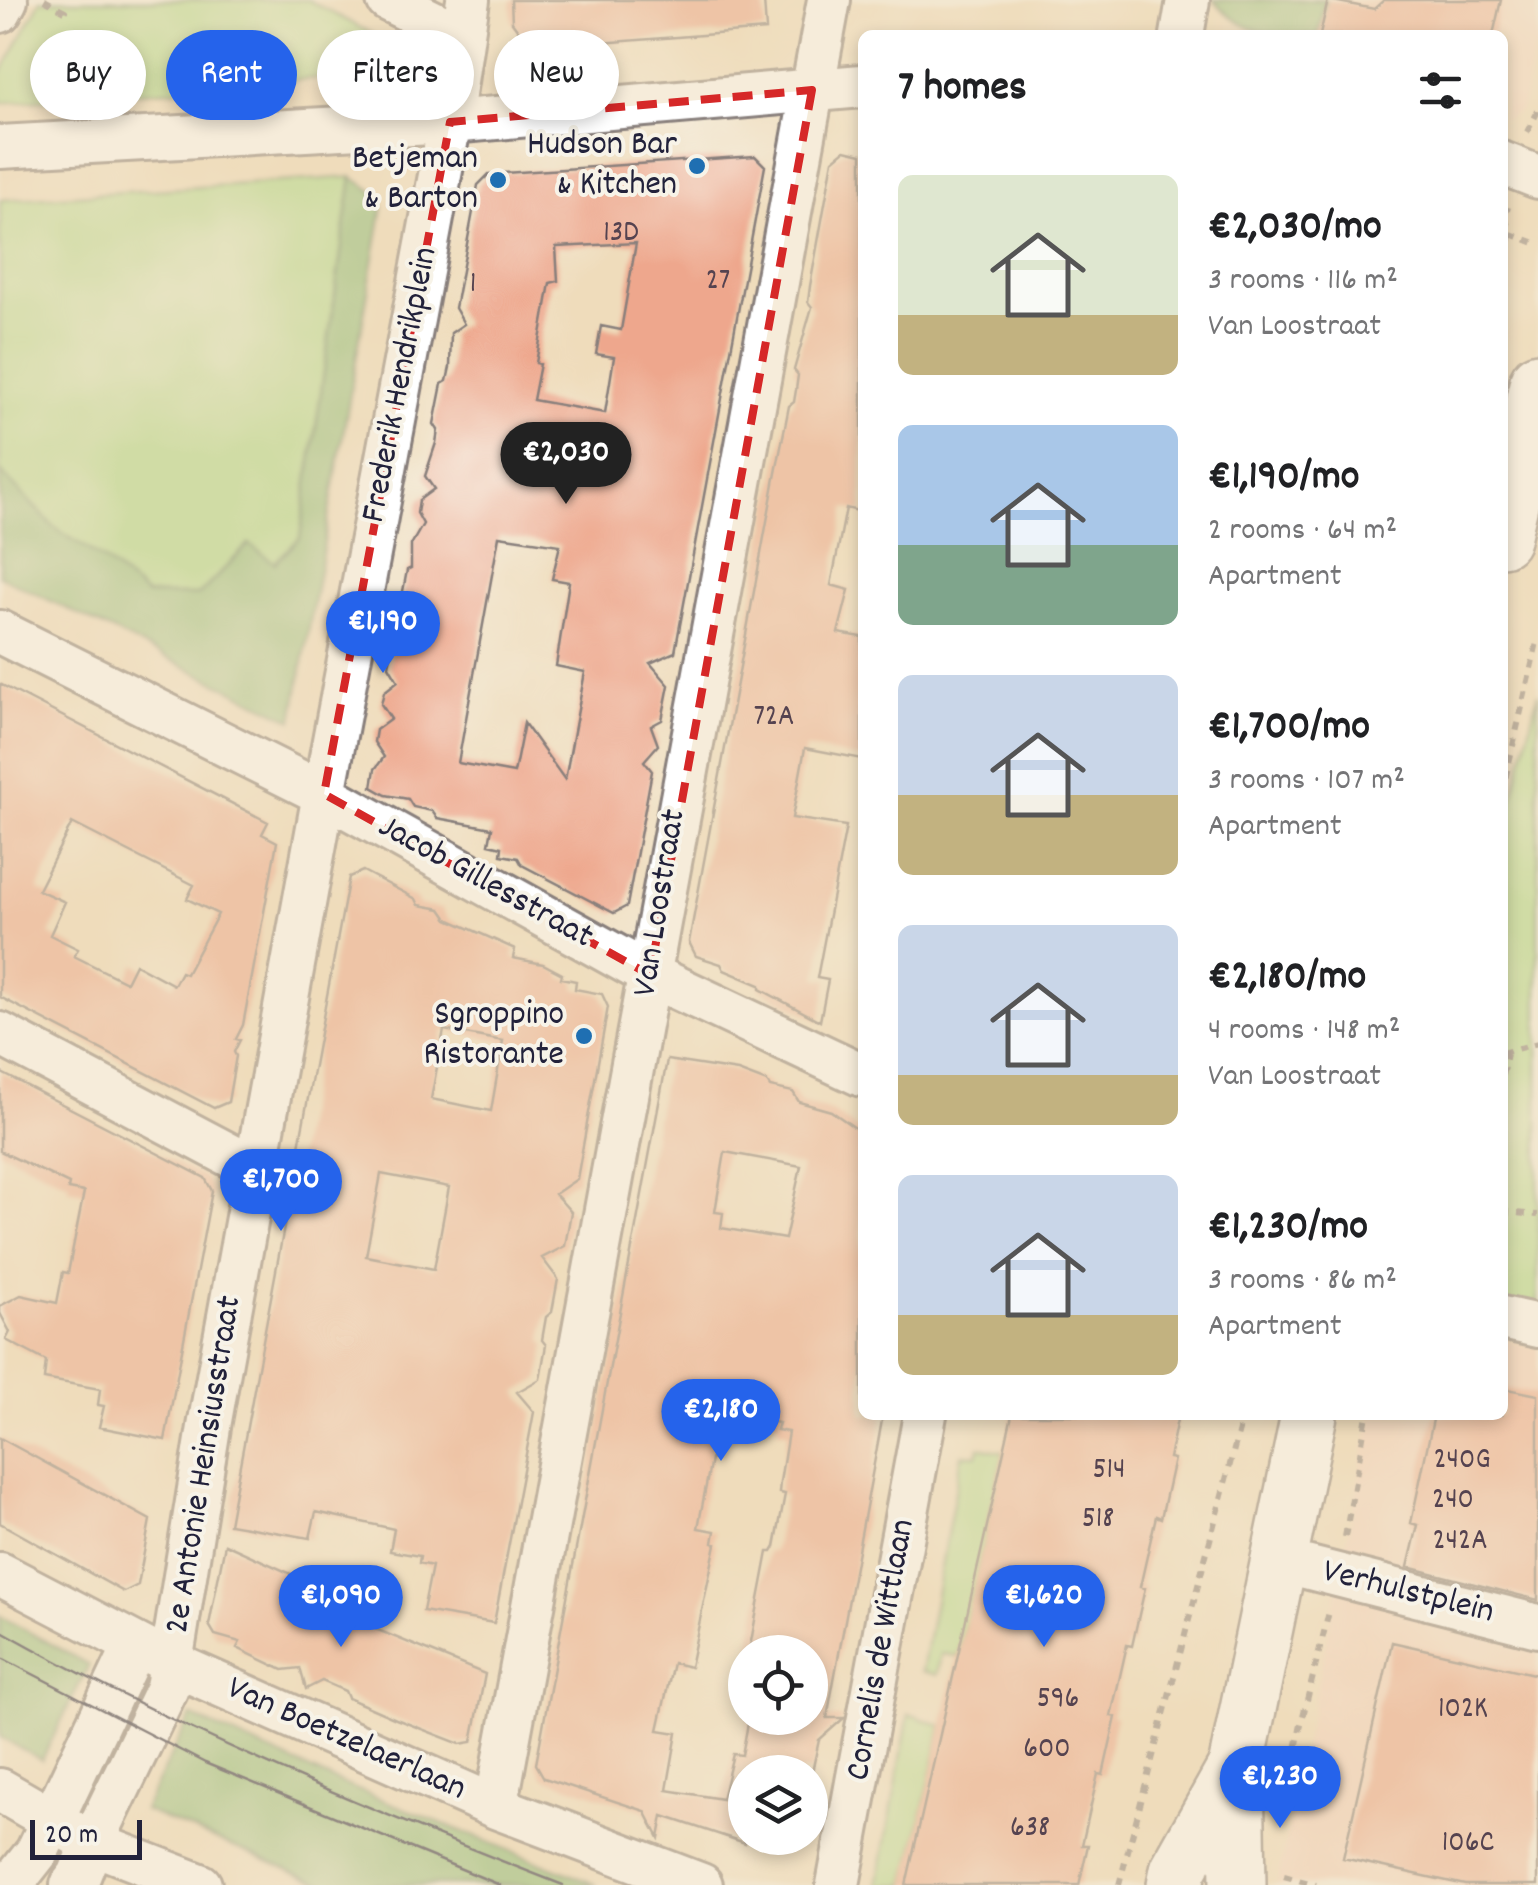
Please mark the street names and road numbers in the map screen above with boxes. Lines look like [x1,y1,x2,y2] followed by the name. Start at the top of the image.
[350,243,452,527] street label: Frederik Hendrikplein
[368,803,602,963] street label: Jacob Gillesstraat
[622,806,701,1000] street label: Van Loostraat
[154,1292,256,1638] street label: 2e Antonie Heinsiusstraat
[834,1515,930,1785] street label: Cornelis de Wittlaan
[1317,1548,1499,1638] street label: Verhulstplein
[218,1665,474,1815] street label: Van Boetzelaerlaan

